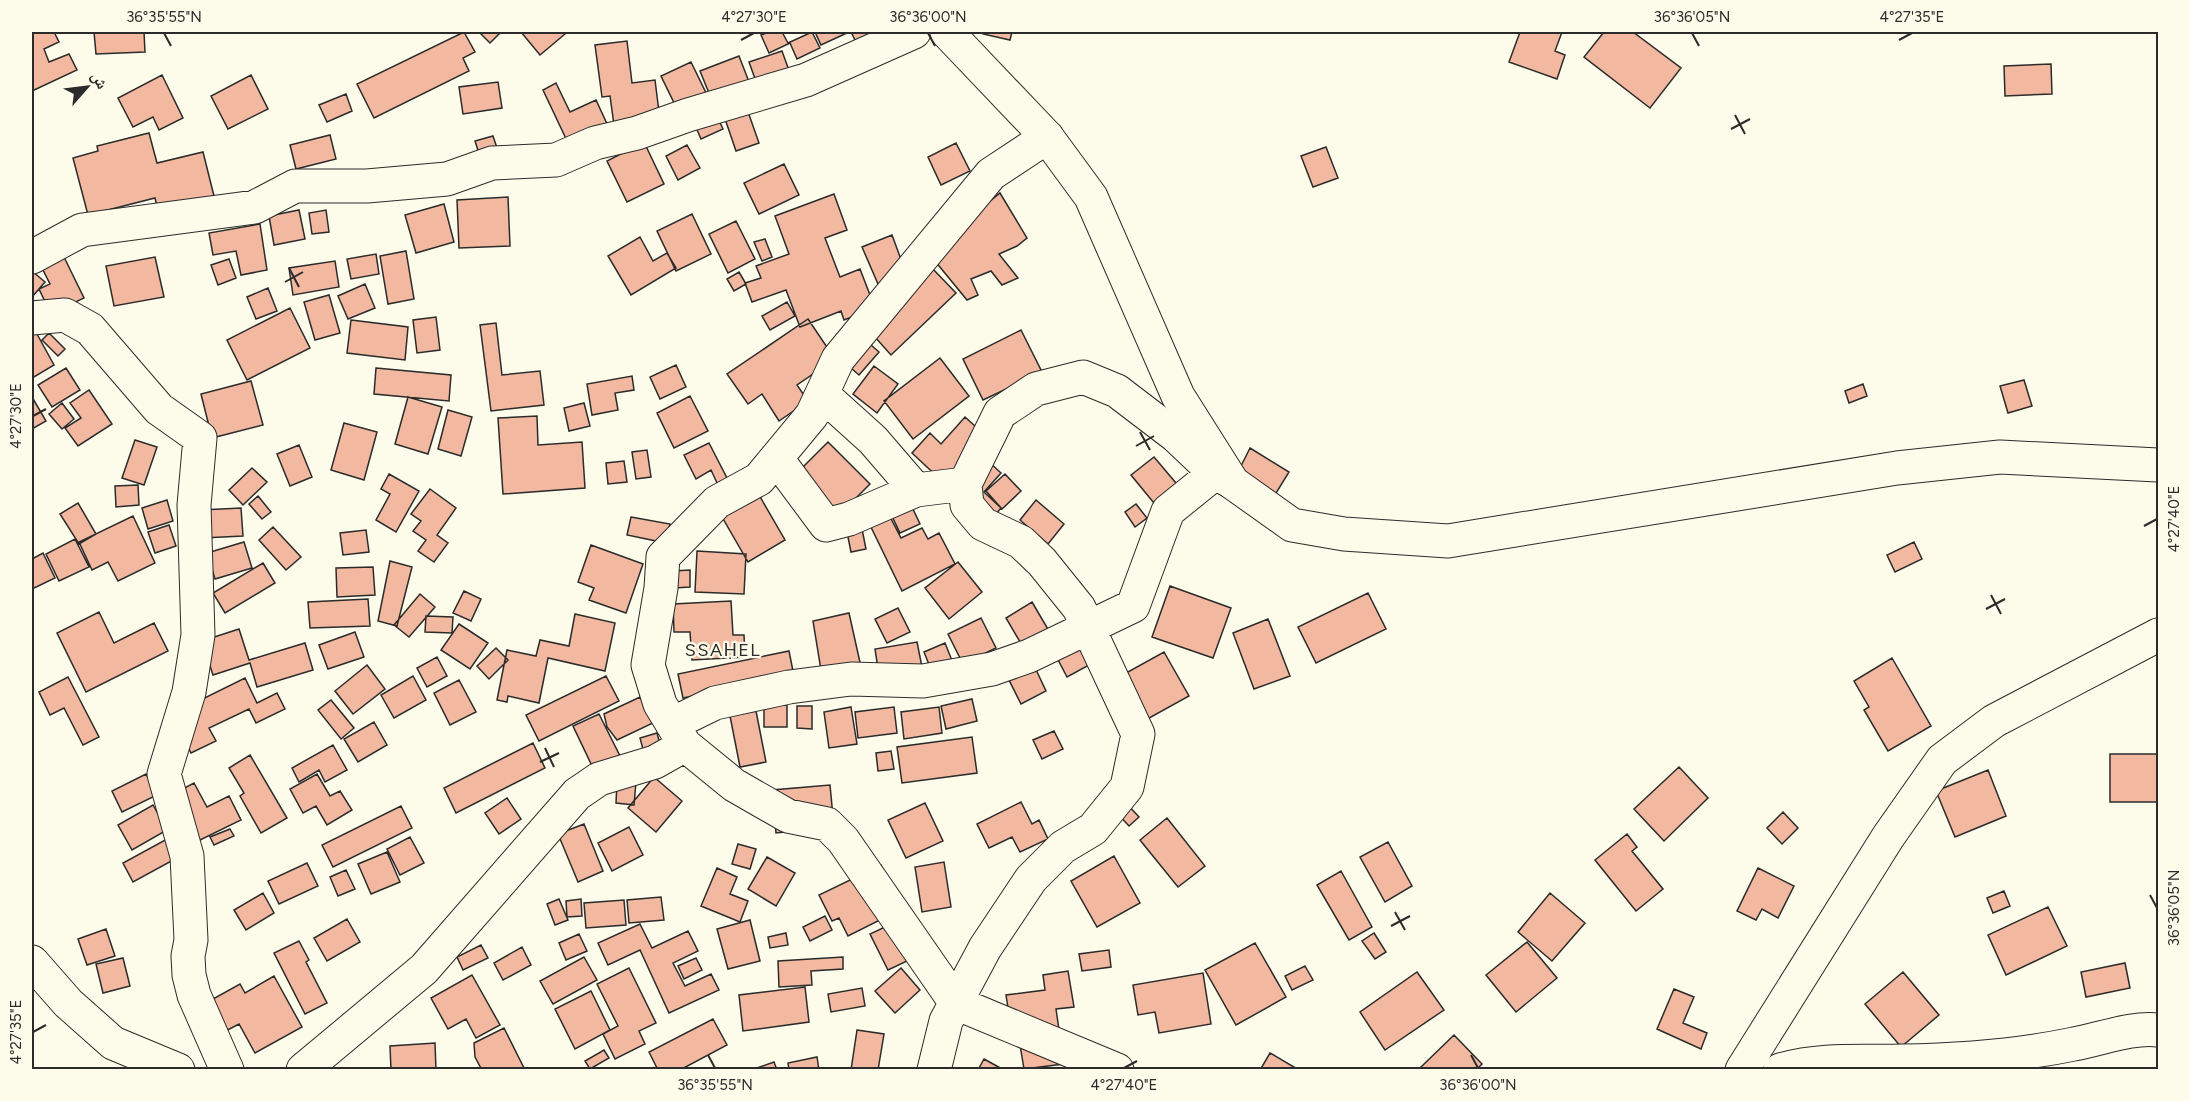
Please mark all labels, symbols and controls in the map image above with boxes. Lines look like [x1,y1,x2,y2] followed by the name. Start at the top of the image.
[126,8,202,26] text: 36°35'55"N
[721,8,787,26] text: 4°27'30"E
[889,8,967,26] text: 36°36'00"N
[1654,8,1730,26] text: 36°36'05"N
[1880,8,1944,26] text: 4°27'35"E
[57,57,117,117] north arrow
[87,68,112,92] text: ش
[7,383,25,449] text: 4°27'30"E
[2165,486,2183,552] text: 4°27'40"E
[685,639,761,661] district label: SSAḤEL
[2165,870,2183,946] text: 36°36'05"N
[7,1000,25,1064] text: 4°27'35"E
[677,1076,753,1094] text: 36°35'55"N
[1091,1076,1157,1094] text: 4°27'40"E
[1439,1076,1517,1094] text: 36°36'00"N

